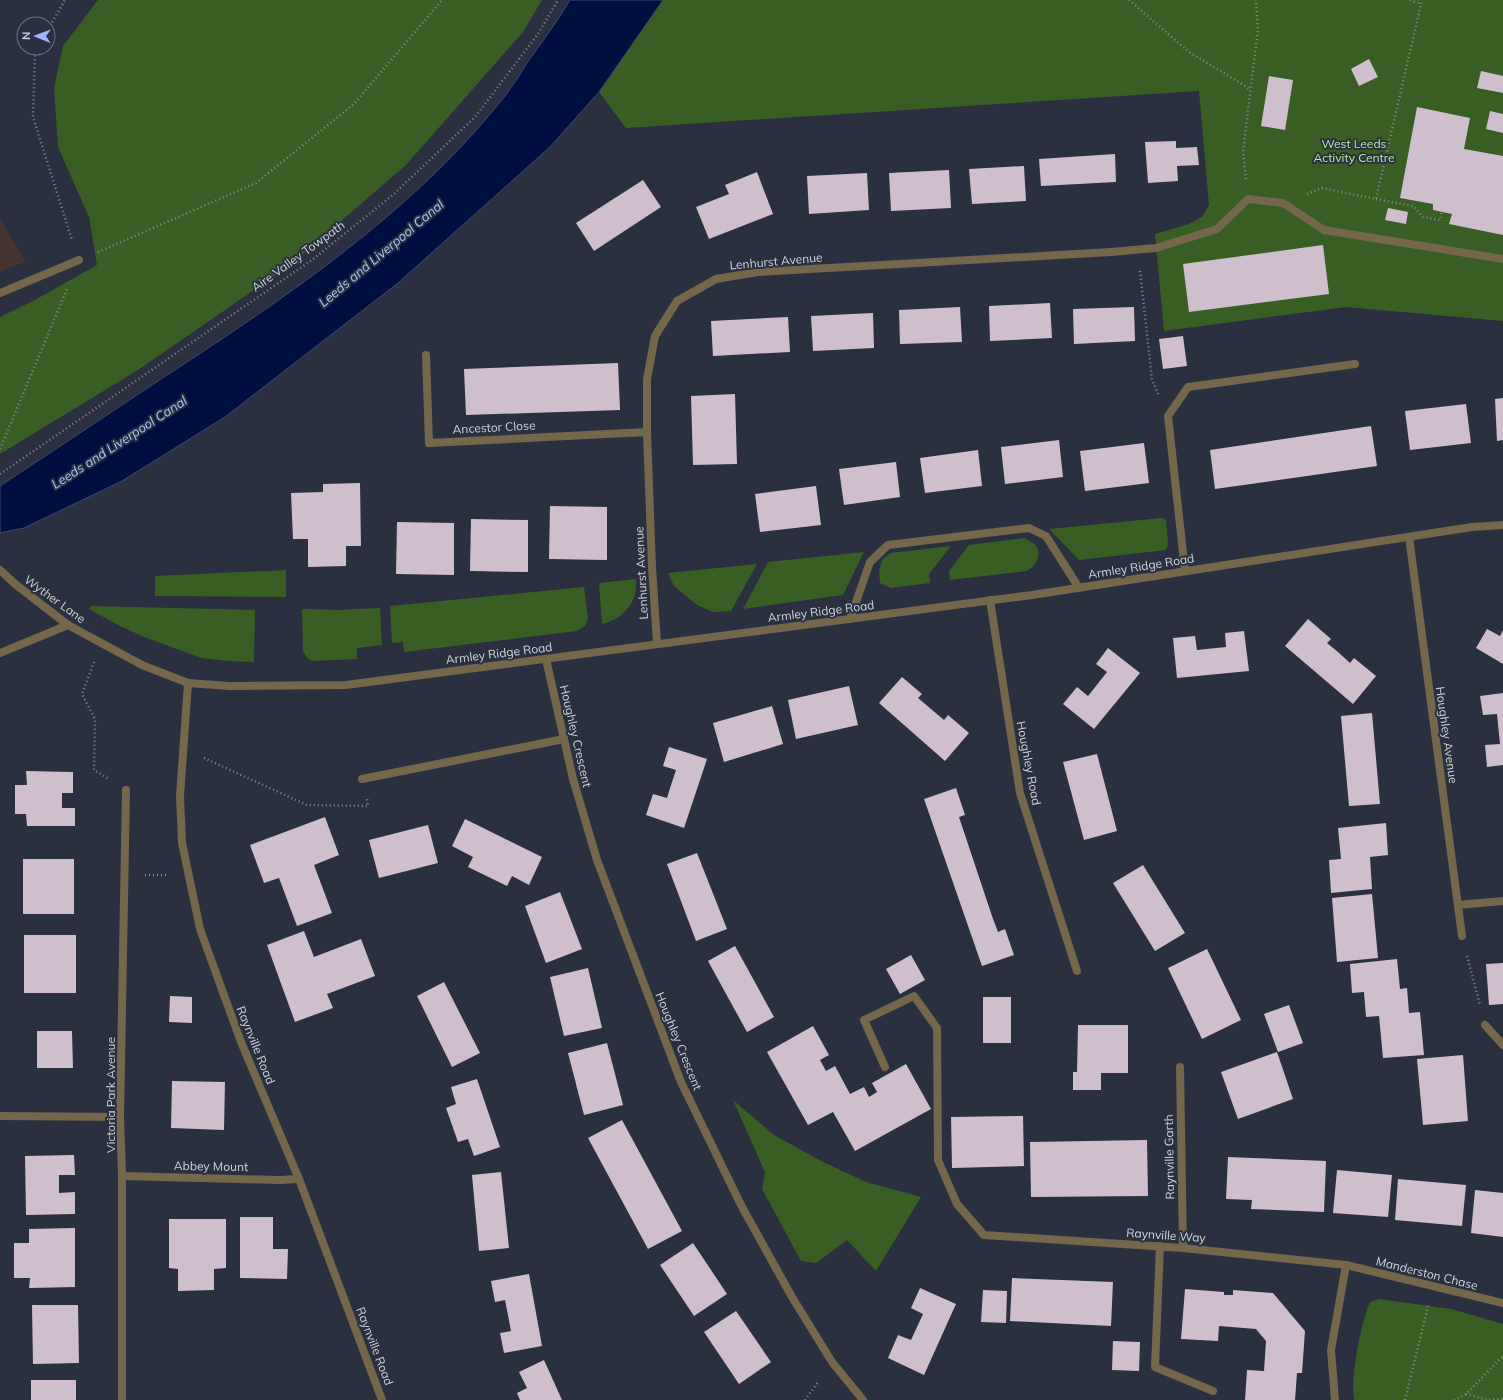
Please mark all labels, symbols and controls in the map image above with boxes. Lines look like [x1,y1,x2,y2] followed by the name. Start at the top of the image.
[16,16,56,56] north arrow
[19,32,33,40] text: N
[1313,136,1395,165] park label: West Leeds Activity Centre
[315,195,447,310] water label: Leeds and Liverpool Canal
[249,217,347,295] street label: Aire Valley Towpath
[729,249,823,273] street label: Lenhurst Avenue
[48,392,191,492] water label: Leeds and Liverpool Canal
[452,417,536,437] street label: Ancestor Close
[631,526,651,620] street label: Lenhurst Avenue
[1087,550,1195,582] street label: Armley Ridge Road
[21,572,89,626] street label: Wyther Lane
[767,597,875,625] street label: Armley Ridge Road
[445,639,553,667] street label: Armley Ridge Road
[557,683,595,789] street label: Houghley Crescent
[1433,686,1461,784] street label: Houghley Avenue
[1013,720,1045,806] street label: Houghley Road
[652,990,706,1092] street label: Houghley Crescent
[234,1004,278,1086] street label: Raynville Road
[103,1037,118,1153] street label: Victoria Park Avenue
[1161,1114,1177,1200] street label: Raynville Garth
[174,1158,248,1174] street label: Abbey Mount
[1126,1225,1207,1245] street label: Raynville Way
[1374,1253,1480,1293] street label: Manderston Chase
[353,1305,397,1387] street label: Raynville Road

